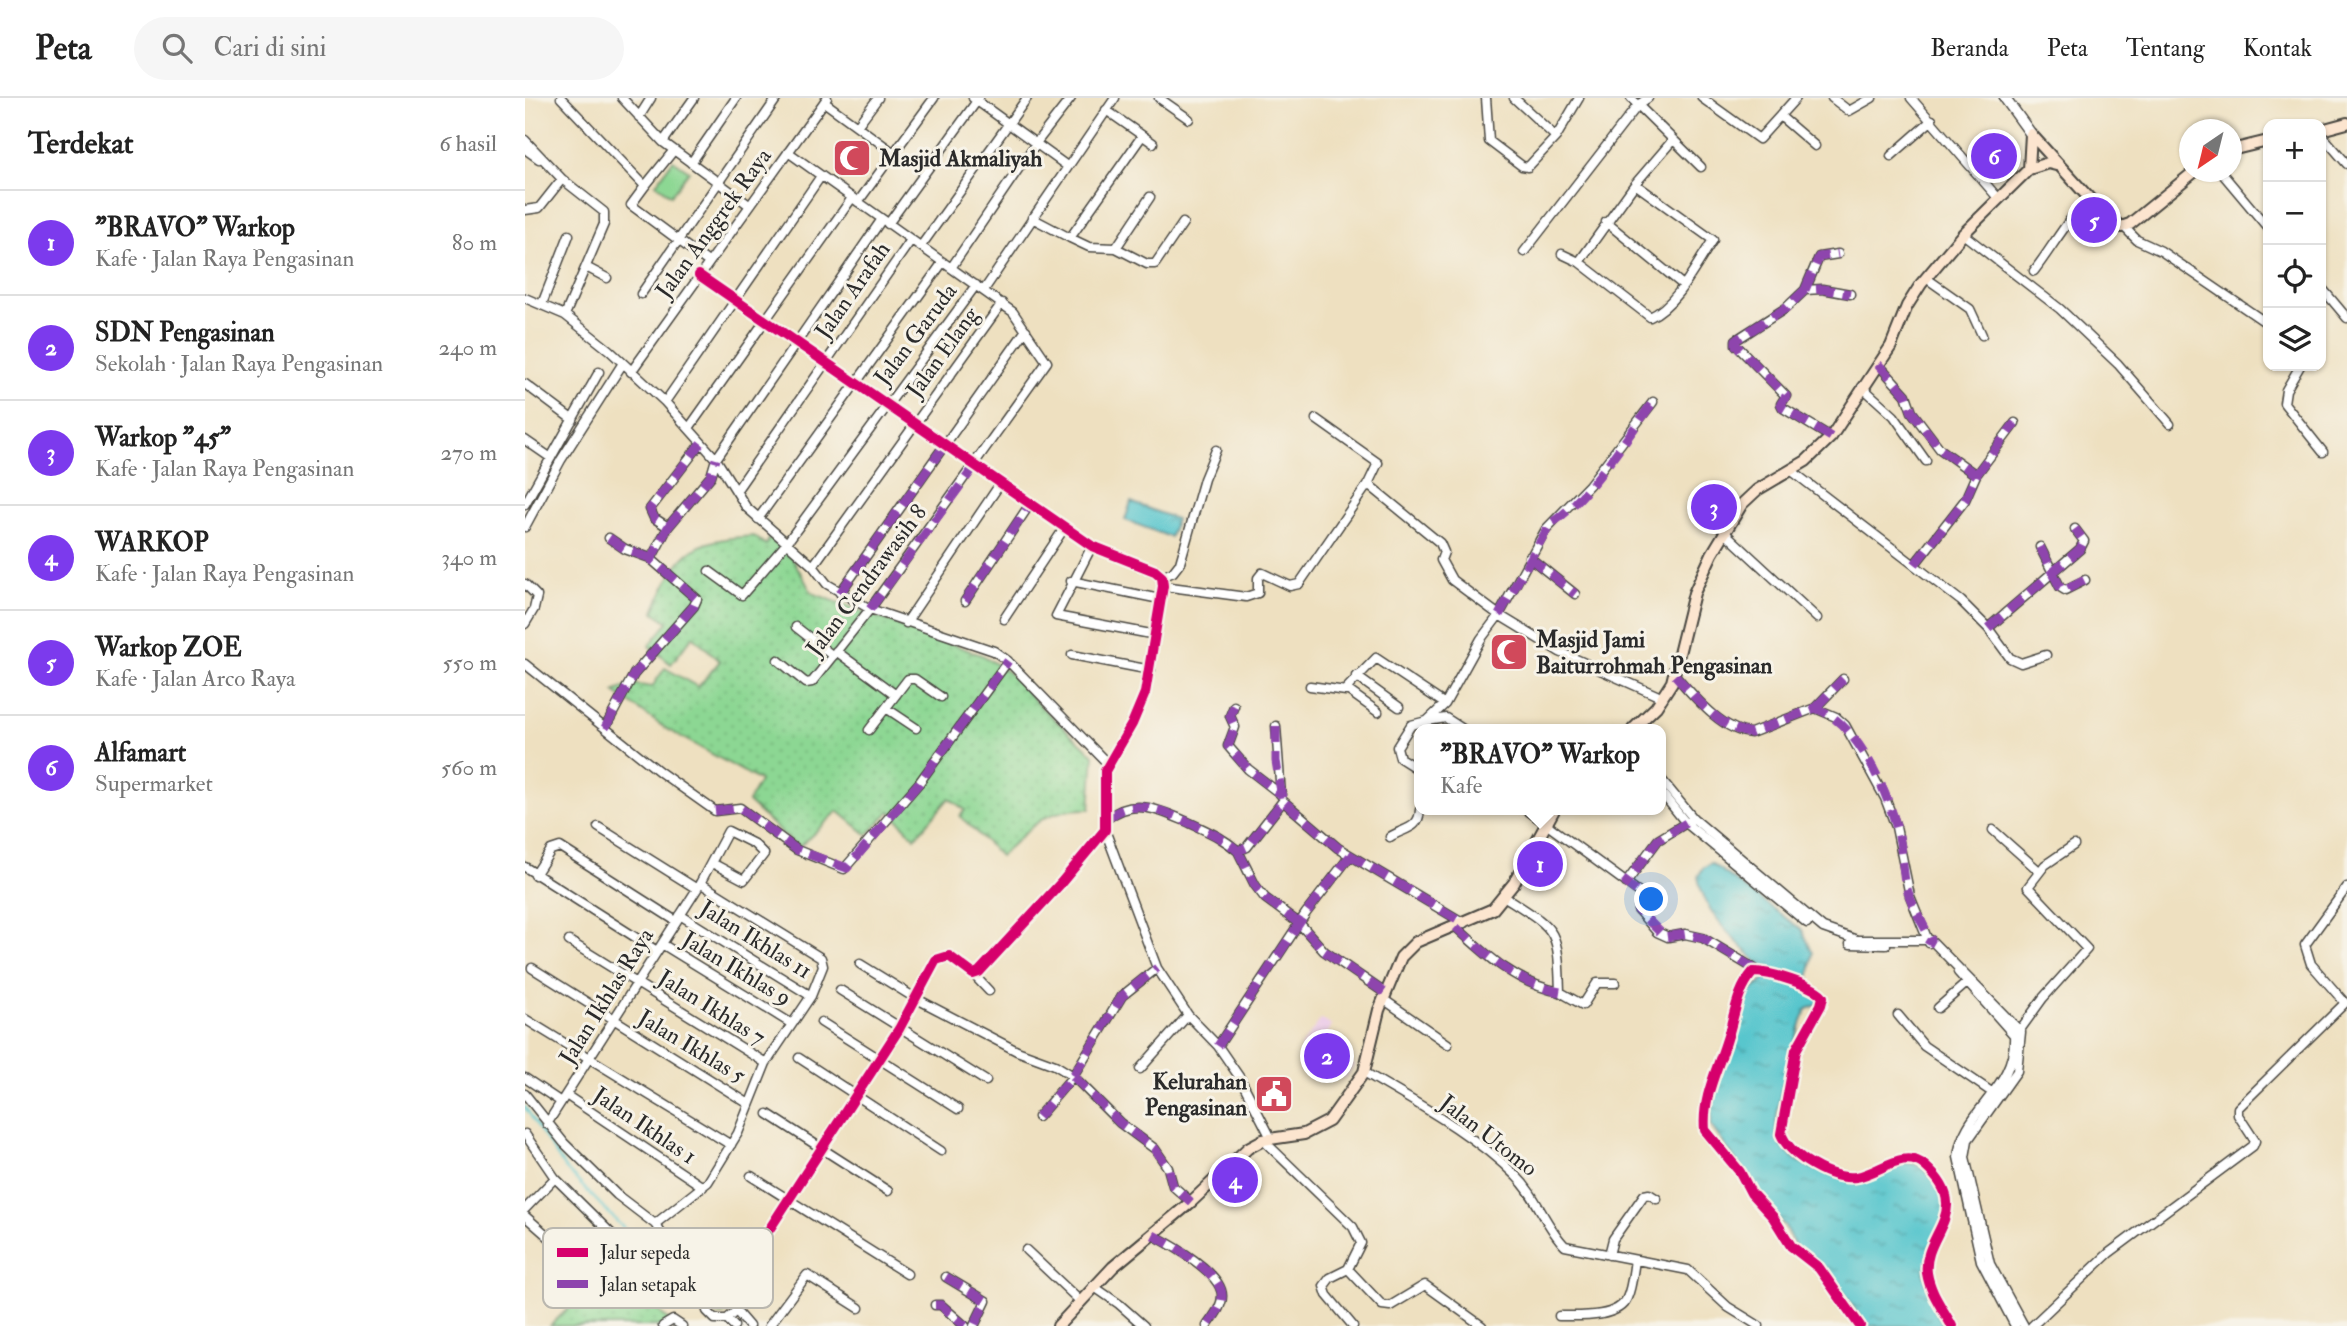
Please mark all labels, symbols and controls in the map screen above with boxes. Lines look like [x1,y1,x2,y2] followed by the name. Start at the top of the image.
[134,17,624,80] search box
[35,28,92,69] text: Peta
[158,29,196,67] icon: search
[214,32,327,64] text: Cari di sini
[1930,33,2009,64] text: Beranda
[2047,33,2088,64] text: Peta
[2126,33,2205,64] text: Tentang
[2243,33,2312,64] text: Kontak
[2179,119,2242,182] north arrow
[2263,119,2326,371] map controls
[2263,119,2326,182] button: +
[28,125,133,162] text: Terdekat
[439,129,497,158] text: 6 hasil
[1971,130,2017,182] pin: 6
[831,137,873,179] mosque icon: Masjid Akmaliyah
[649,142,778,305] street label: Jalan Anggrek Raya
[878,144,1042,174] place label: Masjid Akmaliyah
[2263,182,2326,245] button: −
[2071,194,2117,246] pin: 5
[95,212,295,244] text: "BRAVO" Warkop
[47,228,55,257] text: 1
[452,228,497,257] text: 80 m
[808,236,896,345] street label: Jalan Arafah
[95,244,354,273] text: Kafe · Jalan Raya Pengasinan
[2263,245,2326,308] button: locate
[867,277,964,392] street label: Jalan Garuda
[899,301,986,404] street label: Jalan Elang
[2263,308,2326,371] button: layers
[95,317,275,349] text: SDN Pengasinan
[45,333,57,362] text: 2
[438,333,497,362] text: 240 m
[95,349,383,378] text: Sekolah · Jalan Raya Pengasinan
[95,422,231,454] text: Warkop "45"
[47,438,55,467] text: 3
[440,438,497,467] text: 270 m
[95,454,354,483] text: Kafe · Jalan Raya Pengasinan
[1691,481,1737,533] pin: 3
[799,498,933,663] street label: Jalan Cendrawasih 8
[95,527,209,559] text: WARKOP
[45,543,57,572] text: 4
[441,543,497,572] text: 340 m
[95,559,354,588] text: Kafe · Jalan Raya Pengasinan
[1535,625,1773,681] place label: Masjid Jami Baiturrohmah Pengasinan
[1488,631,1530,673] mosque icon: Masjid Jami Baiturrohmah Pengasinan
[95,632,242,664] text: Warkop ZOE
[46,648,56,677] text: 5
[443,648,497,677] text: 550 m
[95,664,295,693] text: Kafe · Jalan Arco Raya
[1414,724,1666,815] popup
[95,737,186,769] text: Alfamart
[1440,739,1640,771] text: "BRAVO" Warkop
[45,753,57,782] text: 6
[441,753,497,782] text: 560 m
[95,769,213,798] text: Supermarket
[1440,771,1482,800] text: Kafe
[1517,838,1563,890] pin: 1
[1634,882,1668,916] your location
[693,893,817,985] street label: Jalan Ikhlas 11
[552,922,660,1071] street label: Jalan Ikhlas Raya
[676,924,797,1012] street label: Jalan Ikhlas 9
[652,962,771,1052] street label: Jalan Ikhlas 7
[632,1002,751,1090] street label: Jalan Ikhlas 5
[1304,1030,1350,1082] pin: 2
[1145,1067,1247,1123] place label: Kelurahan Pengasinan
[1253,1073,1295,1115] public building icon: Kelurahan Pengasinan
[587,1080,702,1171] street label: Jalan Ikhlas 1
[1433,1088,1543,1183] street label: Jalan Utomo
[1212,1154,1258,1206] pin: 4
[543,1228,773,1308] legend
[599,1241,690,1266] text: Jalur sepeda
[599,1273,697,1298] text: Jalan setapak

